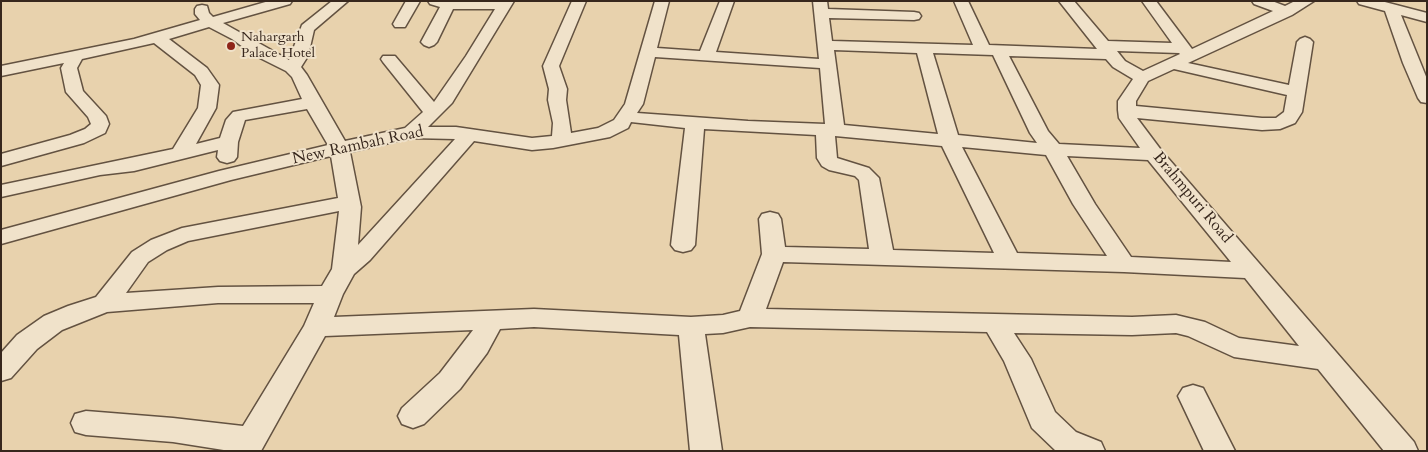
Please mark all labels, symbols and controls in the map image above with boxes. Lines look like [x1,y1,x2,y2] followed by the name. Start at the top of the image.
[241,30,315,62] place label: Nahargarh Palace Hotel
[225,40,237,52] marker: Nahargarh Palace Hotel
[291,123,425,169] street label: New Rambah Road
[1148,149,1236,247] street label: Brahmpuri Road

